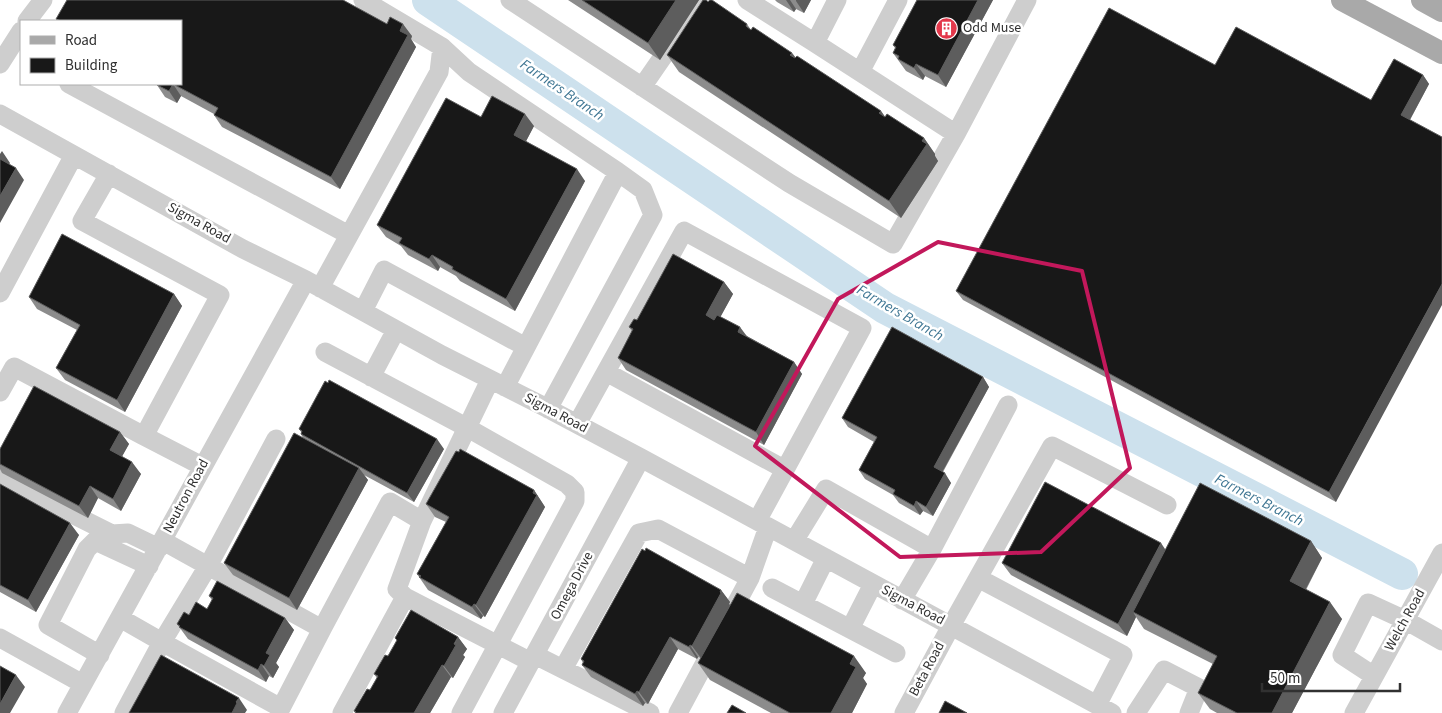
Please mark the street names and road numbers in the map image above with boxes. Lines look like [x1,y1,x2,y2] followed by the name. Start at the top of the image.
[164,197,234,249] street label: Sigma Road
[521,388,591,438] street label: Sigma Road
[158,455,214,537] street label: Neutron Road
[546,548,598,624] street label: Omega Drive
[878,580,948,630] street label: Sigma Road
[1380,585,1430,655] street label: Welch Road
[904,638,950,700] street label: Beta Road

